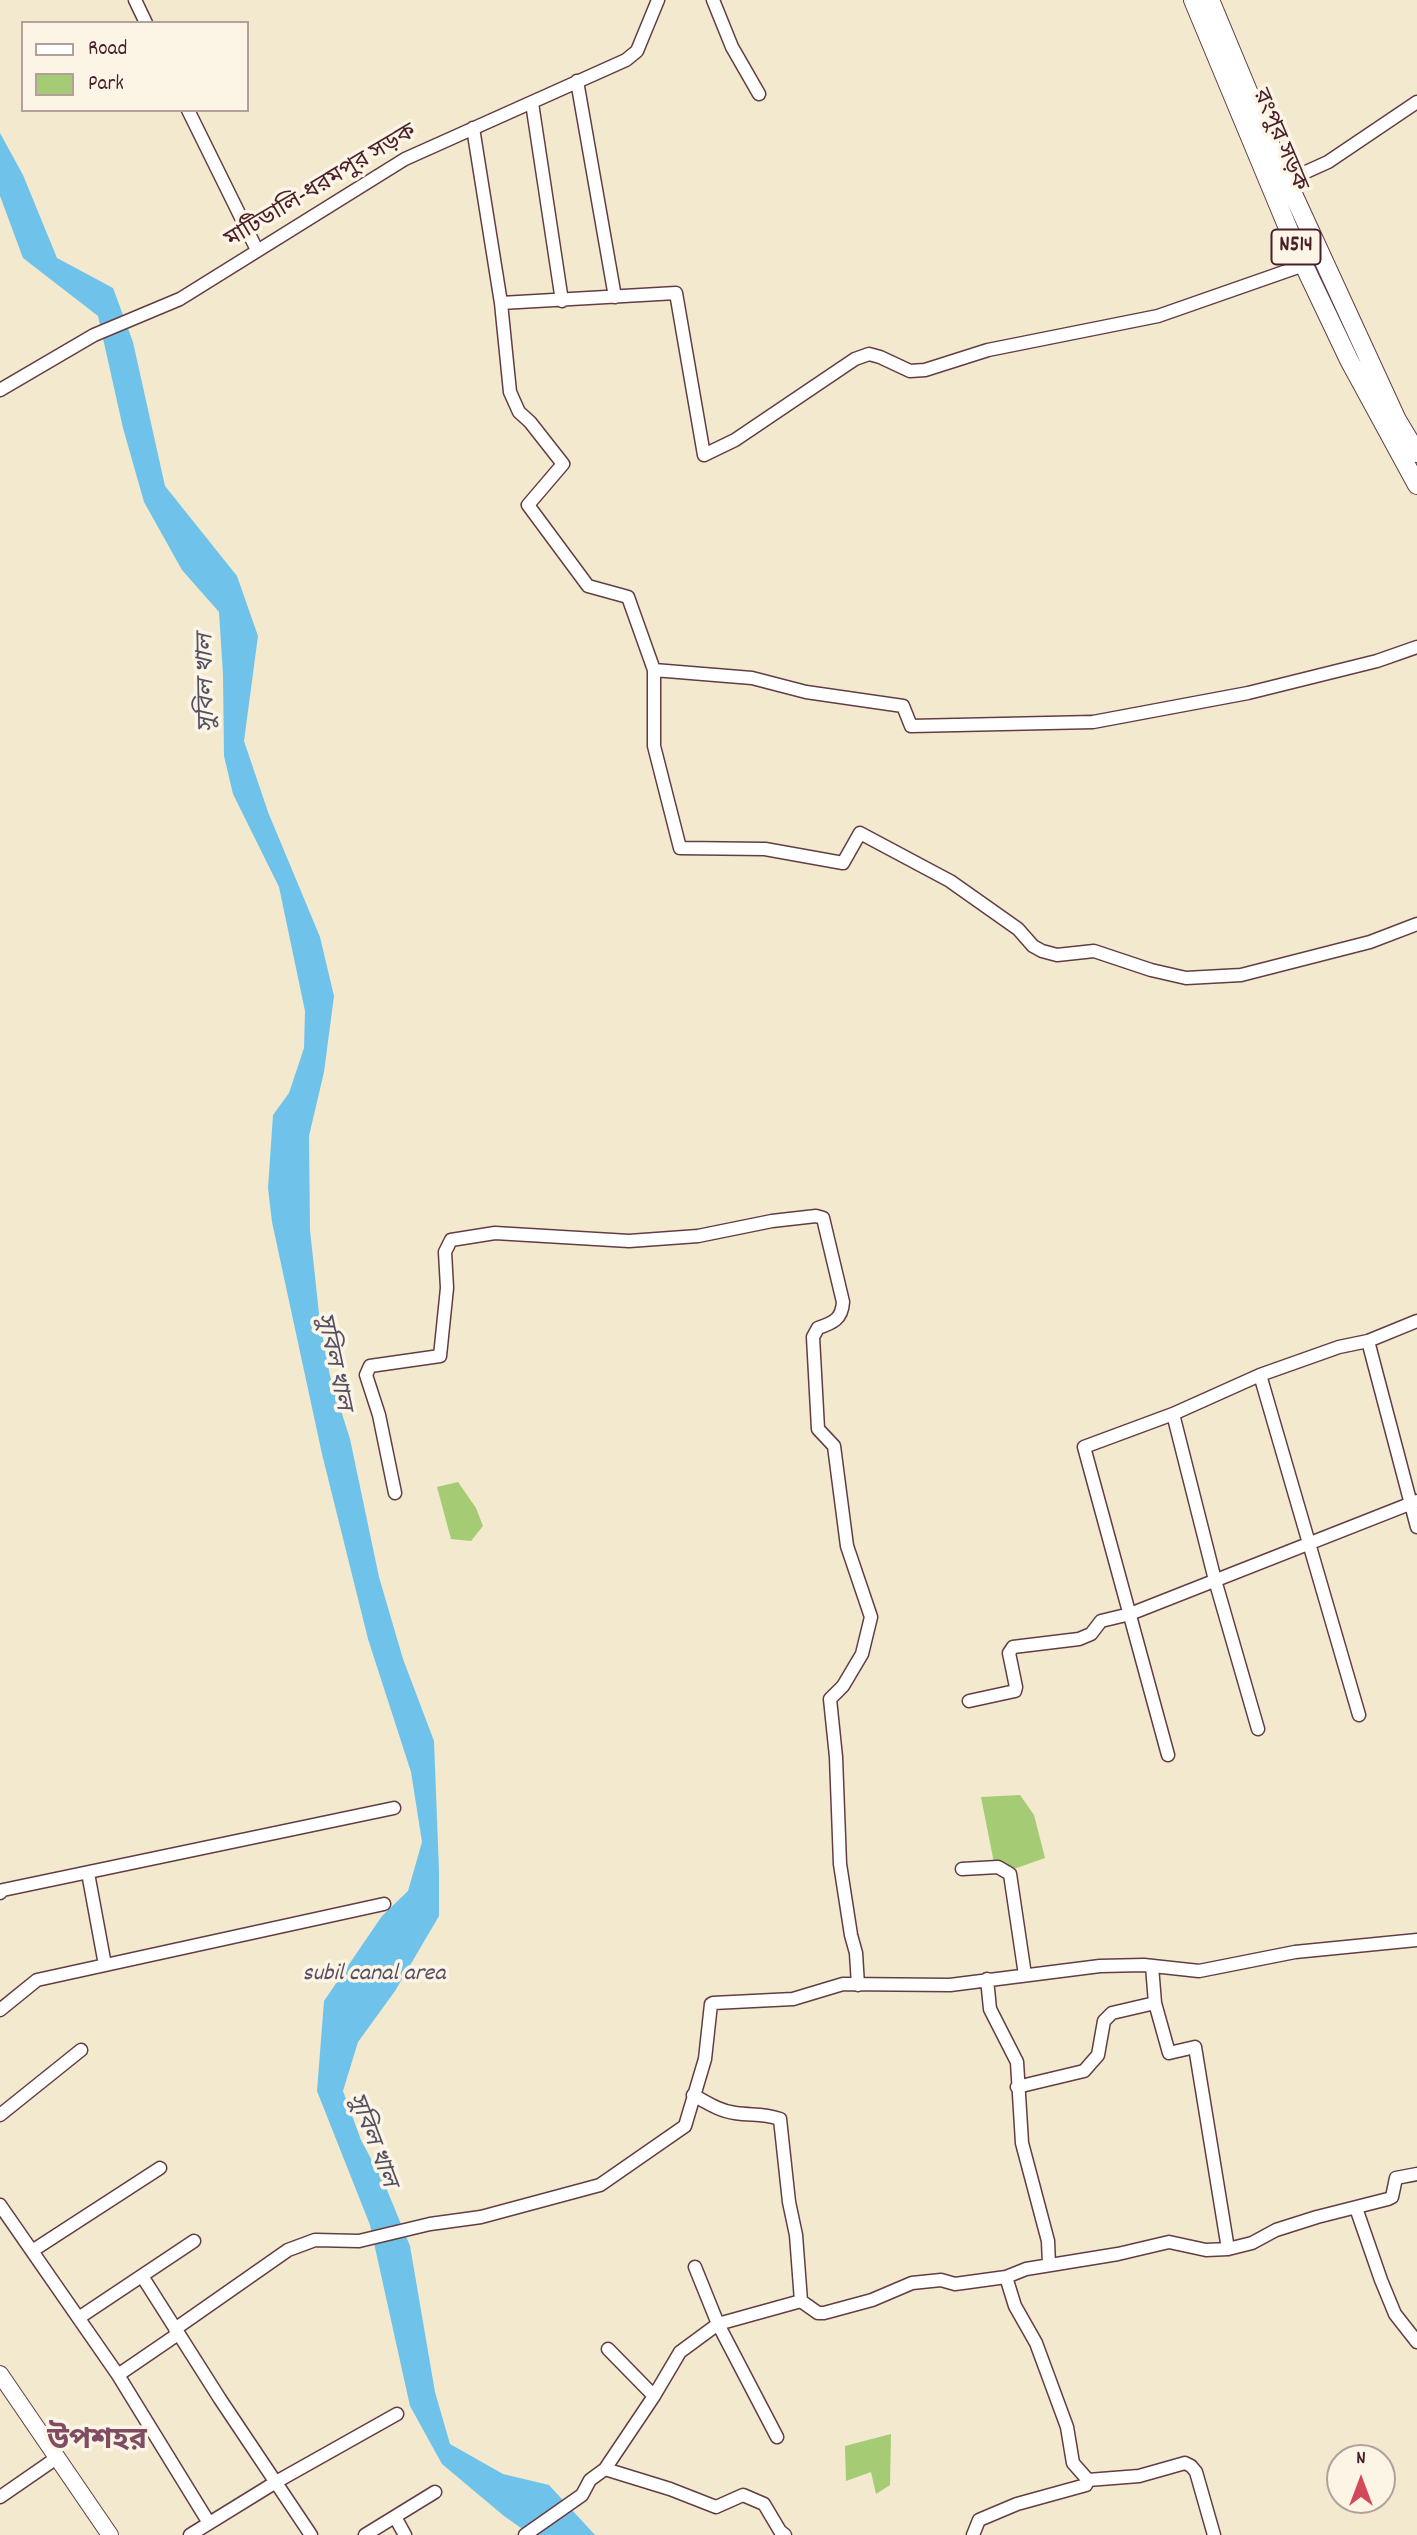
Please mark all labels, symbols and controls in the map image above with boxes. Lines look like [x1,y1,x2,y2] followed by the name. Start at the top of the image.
[21,21,248,112] legend
[88,35,127,65] text: Road
[88,70,124,100] text: Park
[1244,86,1312,196] street label: রংপুর সড়ক
[221,120,423,256] street label: মাটিডালি-ধরমপুর সড়ক
[1272,230,1320,264] road number: N514
[194,634,224,732] water label: সুবিল খাল
[307,1311,355,1413] water label: সুবিল খাল
[303,1962,445,1990] water label: subil canal area
[339,2090,401,2192] water label: সুবিল খাল
[47,2426,147,2462] district label: উপশহর
[1326,2444,1396,2514] north arrow
[1356,2446,1366,2473] text: N

